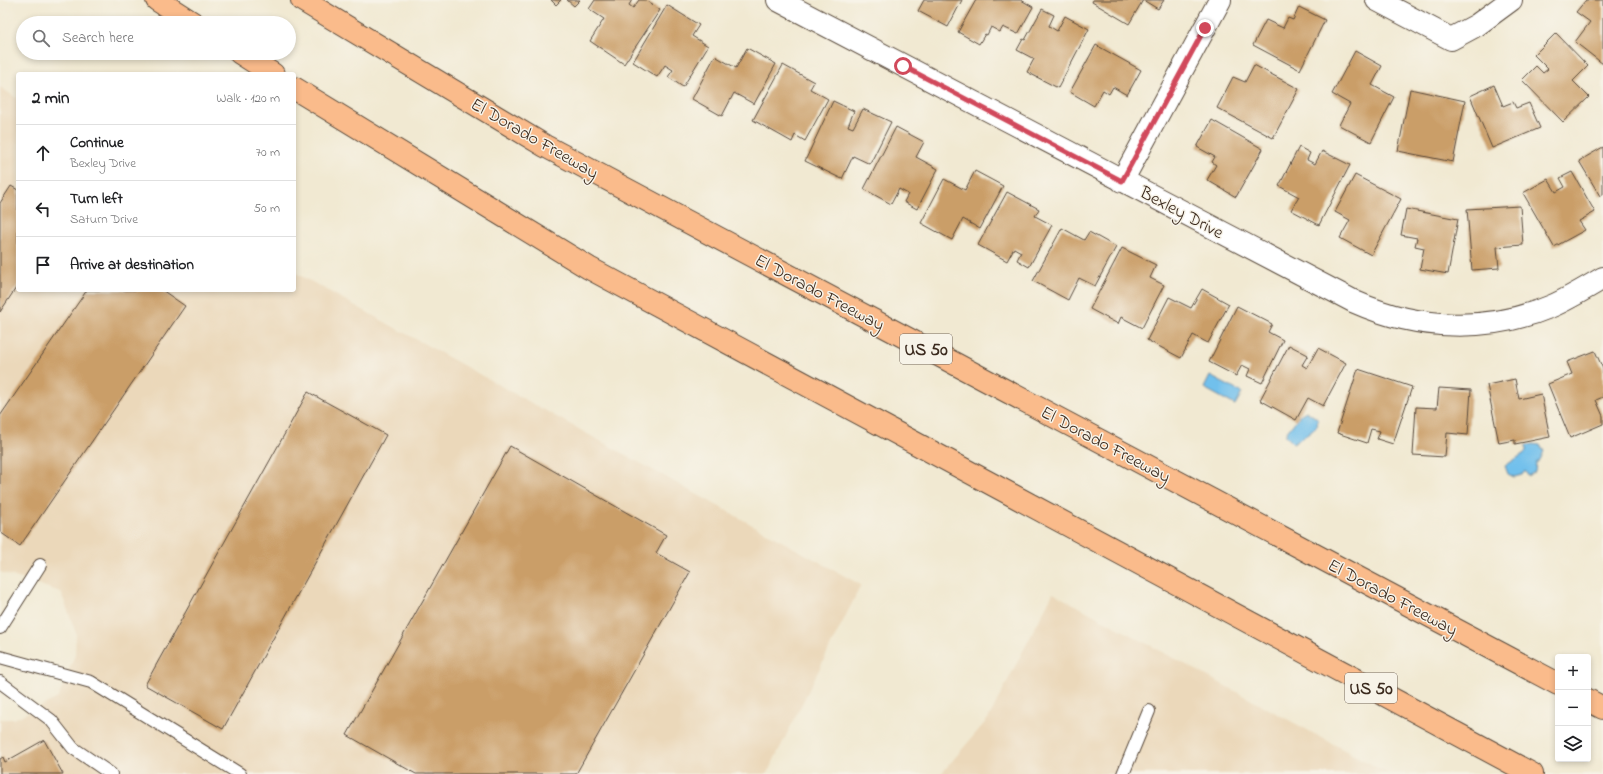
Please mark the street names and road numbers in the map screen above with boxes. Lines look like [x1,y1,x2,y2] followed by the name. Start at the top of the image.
[465,93,603,187] street label: El Dorado Freeway
[1134,180,1228,247] street label: Bexley Drive
[749,249,889,339] street label: El Dorado Freeway
[900,334,952,364] road number: US 50
[1035,401,1175,491] street label: El Dorado Freeway
[1322,554,1462,644] street label: El Dorado Freeway
[1345,673,1397,703] road number: US 50

